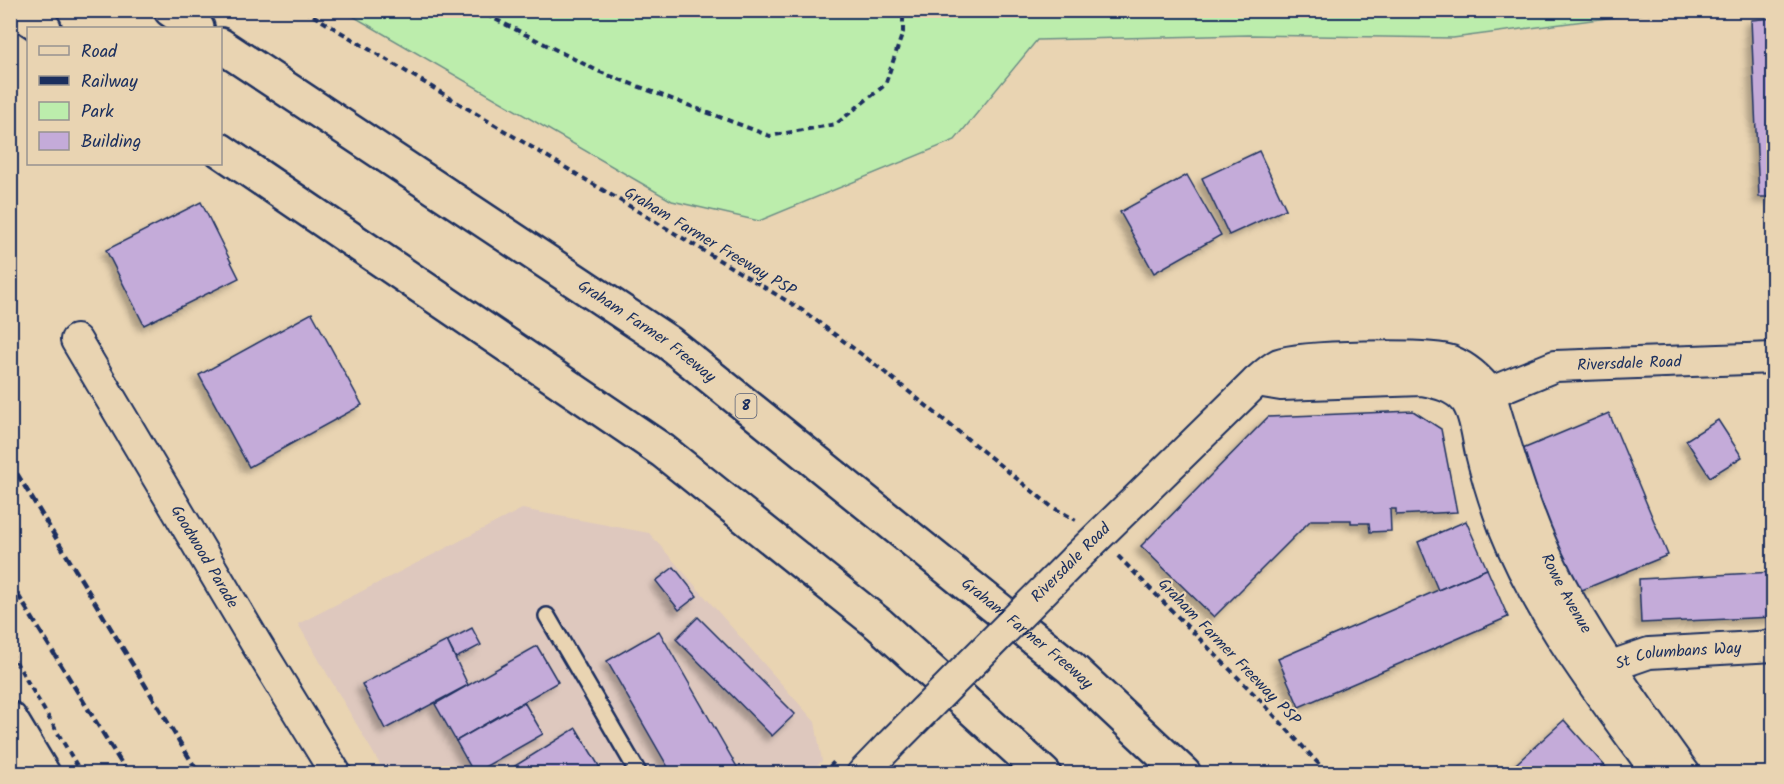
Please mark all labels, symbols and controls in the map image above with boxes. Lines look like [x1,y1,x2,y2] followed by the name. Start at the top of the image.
[27,27,222,165] legend
[81,38,118,67] text: Road
[81,68,138,97] text: Railway
[81,98,114,127] text: Park
[81,128,141,157] text: Building
[619,181,801,304] street label: Graham Farmer Freeway PSP
[573,273,722,389] street label: Graham Farmer Freeway
[1577,349,1683,378] street label: Riversdale Road
[736,394,756,418] road number: 8
[164,500,245,613] street label: Goodwood Parade
[1025,517,1117,609] street label: Riversdale Road
[1534,549,1598,638] street label: Rowe Avenue
[956,571,1099,696] street label: Graham Farmer Freeway
[1152,573,1307,732] street label: Graham Farmer Freeway PSP
[1612,635,1742,676] street label: St Columbans Way

